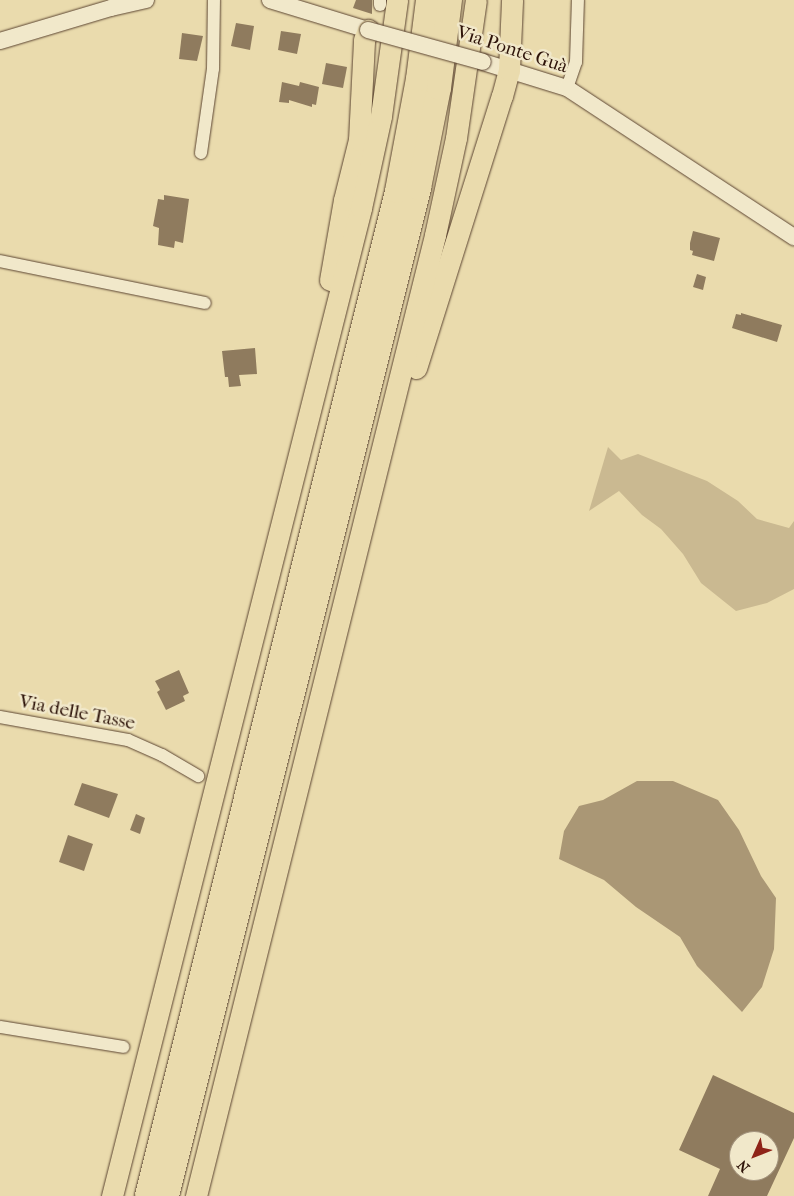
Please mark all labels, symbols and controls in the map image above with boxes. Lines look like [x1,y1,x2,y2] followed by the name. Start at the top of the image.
[454,21,570,79] street label: Via Ponte Guà
[17,691,137,735] street label: Via delle Tasse
[729,1131,779,1181] north arrow
[734,1156,753,1176] text: N

